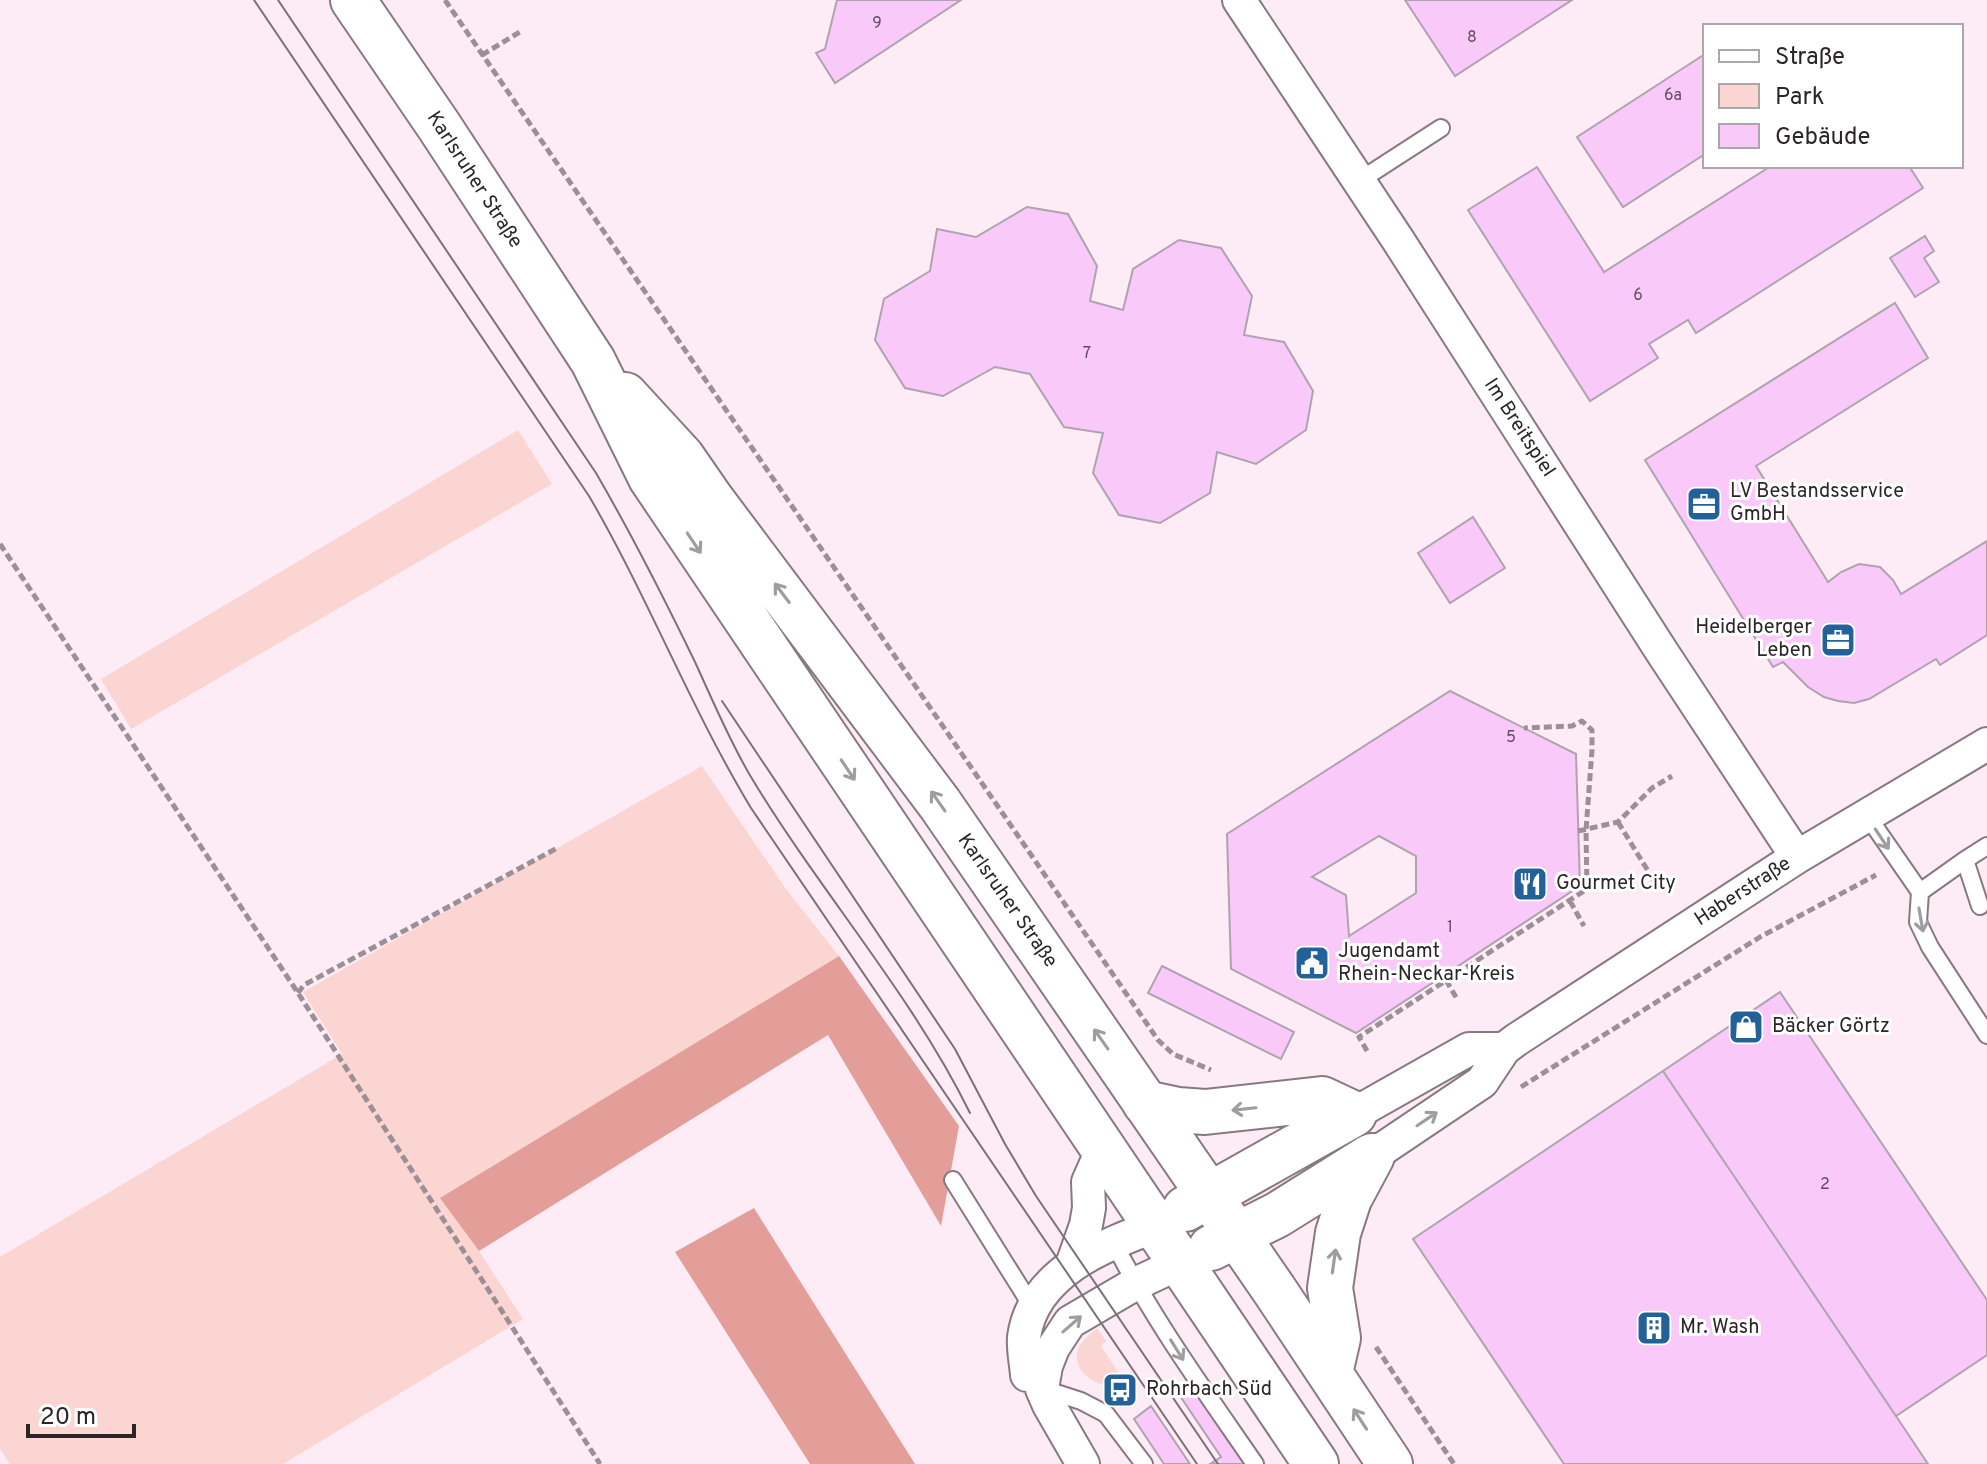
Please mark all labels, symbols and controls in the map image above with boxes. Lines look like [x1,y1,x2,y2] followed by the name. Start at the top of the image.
[872,14,882,34] house number: 9
[1703,24,1963,168] legend
[1467,28,1477,48] house number: 8
[1775,43,1845,73] text: Straße
[1775,83,1825,113] text: Park
[1664,86,1682,106] house number: 6a
[420,107,528,253] street label: Karlsruher Straße
[1775,123,1870,153] text: Gebäude
[1633,286,1643,306] house number: 6
[1083,344,1091,364] house number: 7
[1477,374,1561,482] street label: Im Breitspiel
[1730,479,1904,528] place label: LV Bestandsservice GmbH
[1685,485,1723,523] office icon: LV Bestandsservice GmbH
[686,531,702,553] one-way arrow
[773,583,790,604] one-way arrow
[1695,615,1812,664] place label: Heidelberger Leben
[1819,621,1857,659] office icon: Heidelberger Leben
[1506,728,1516,748] house number: 5
[839,759,856,781] one-way arrow
[930,791,946,813] one-way arrow
[1874,827,1890,849] one-way arrow
[951,829,1063,973] street label: Karlsruher Straße
[1690,851,1796,933] street label: Haberstraße
[1511,865,1549,903] restaurant icon: Gourmet City
[1556,871,1676,897] place label: Gourmet City
[1914,907,1929,932] one-way arrow
[1447,918,1453,938] house number: 1
[1338,939,1515,988] place label: Jugendamt Rhein-Neckar-Kreis
[1293,944,1331,982] public building icon: Jugendamt Rhein-Neckar-Kreis
[1727,1008,1765,1046] shop icon: Bäcker Görtz
[1772,1014,1890,1040] place label: Bäcker Görtz
[1093,1028,1109,1050] one-way arrow
[1231,1101,1258,1116] one-way arrow
[1415,1111,1437,1127] one-way arrow
[1820,1175,1830,1195] house number: 2
[1327,1248,1342,1274] one-way arrow
[1635,1309,1673,1347] building icon: Mr. Wash
[1062,1315,1082,1333] one-way arrow
[1680,1315,1760,1341] place label: Mr. Wash
[1170,1338,1186,1361] one-way arrow
[1101,1371,1139,1409] bus stop icon: Rohrbach Süd
[1146,1377,1272,1403] place label: Rohrbach Süd
[28,1388,134,1438] scale bar
[40,1403,96,1433] text: 20 m
[1352,1408,1368,1430] one-way arrow

